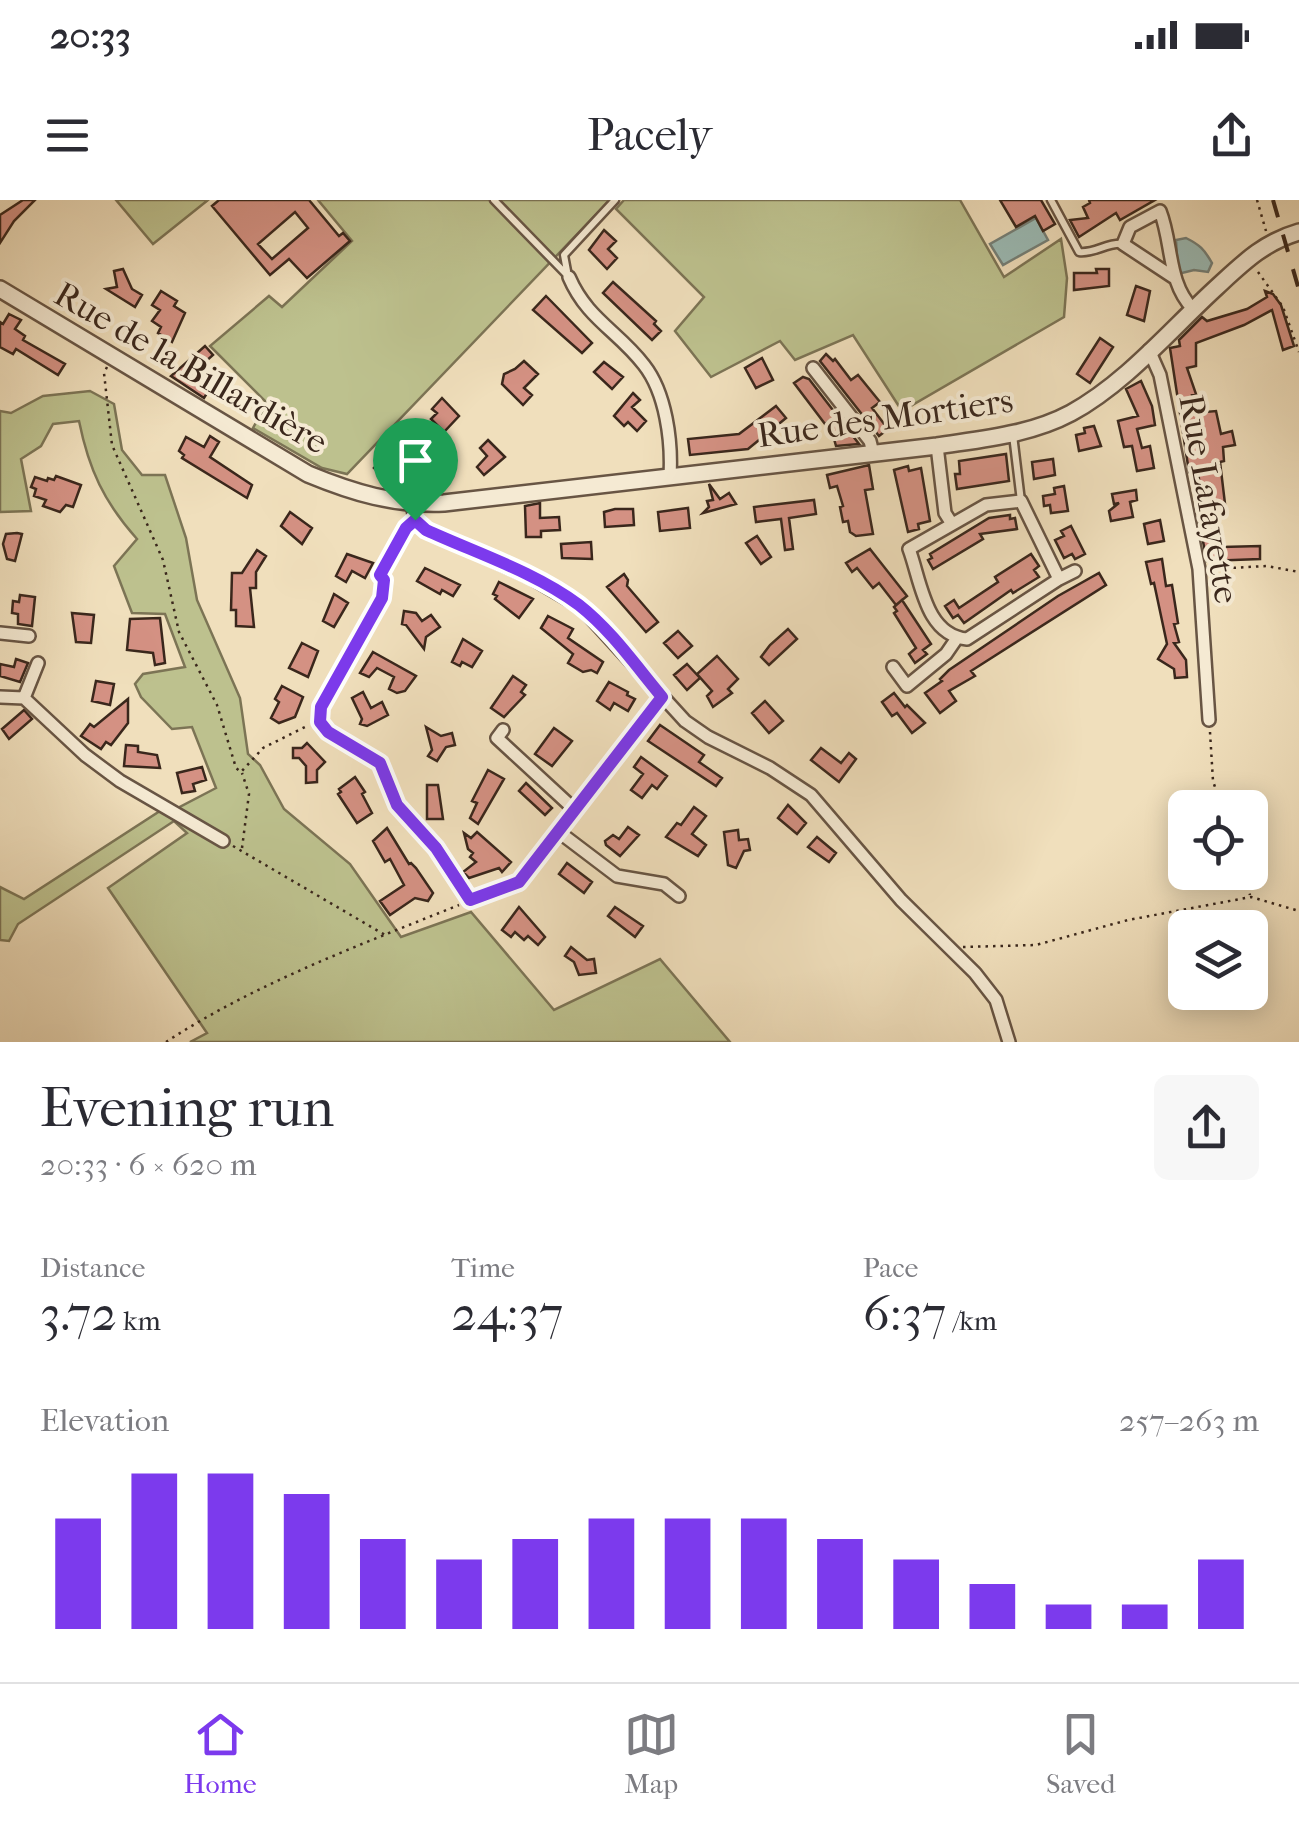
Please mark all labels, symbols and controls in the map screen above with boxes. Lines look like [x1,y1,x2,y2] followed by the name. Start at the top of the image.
[50,13,131,58] text: 20:33
[40,108,95,163] icon: menu
[1204,108,1259,163] icon: share
[587,109,712,162] text: Pacely
[47,273,335,463] street label: Rue de la Billardière
[754,380,1016,456] street label: Rue des Mortiers
[1170,391,1248,607] street label: Rue Lafayette
[373,418,458,521] pin
[388,433,443,488] icon: arrive
[1168,790,1268,1010] map controls
[1168,790,1268,890] button: locate
[1168,910,1268,1010] button: layers
[1154,1075,1259,1180] button: share
[40,1076,334,1140] text: Evening run
[40,1146,257,1183] text: 20:33 · 6 × 620 m
[40,1251,145,1284] text: Distance
[451,1251,515,1284] text: Time
[863,1251,918,1284] text: Pace
[40,1284,117,1343] text: 3.72
[451,1284,563,1343] text: 24:37
[863,1284,946,1343] text: 6:37
[117,1304,161,1337] text: km
[946,1304,997,1337] text: /km
[40,1402,169,1439] text: Elevation
[1119,1402,1259,1439] text: 257–263 m
[184,1707,256,1800] tab: Home
[624,1707,679,1800] tab: Map
[1046,1707,1115,1800] tab: Saved

